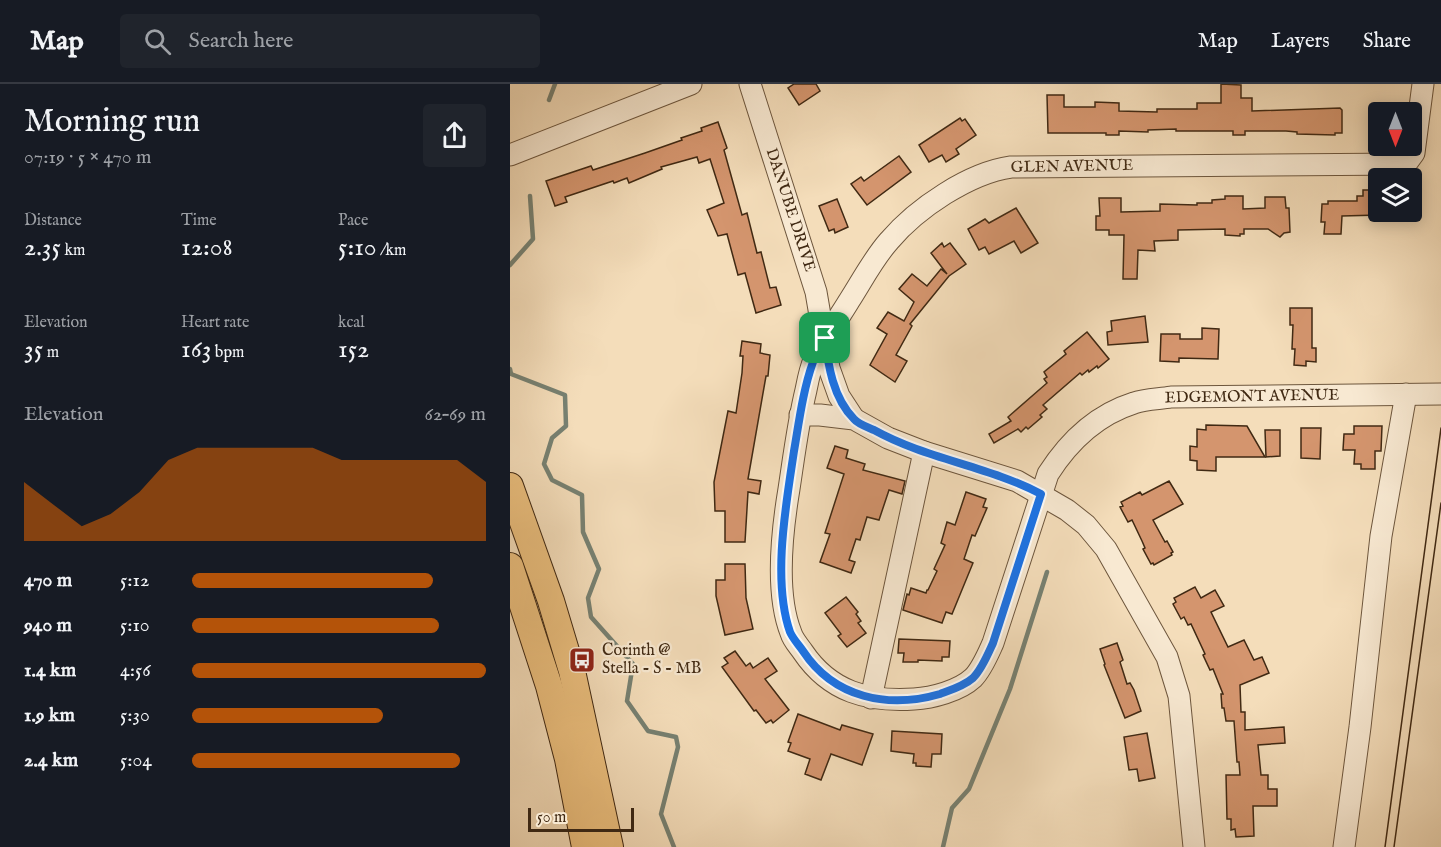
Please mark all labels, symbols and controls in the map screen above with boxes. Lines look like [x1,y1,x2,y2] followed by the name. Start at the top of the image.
[120,14,540,68] search box
[30,24,84,59] text: Map
[141,25,174,58] icon: search
[189,27,293,55] text: Search here
[1198,28,1238,55] text: Map
[1271,28,1330,55] text: Layers
[1363,28,1411,55] text: Share
[24,101,200,143] text: Morning run
[1368,102,1422,156] north arrow
[1368,102,1422,222] map controls
[423,104,486,167] button: share
[24,145,151,170] text: 07:19 · 5 × 470 m
[761,146,819,274] street label: DANUBE DRIVE
[1011,156,1133,178] street label: GLEN AVENUE
[1368,168,1422,222] button: layers
[24,211,82,231] text: Distance
[181,211,217,231] text: Time
[338,211,368,231] text: Pace
[24,231,61,264] text: 2.35
[181,231,233,264] text: 12:08
[338,231,377,264] text: 5:10
[61,241,85,261] text: km
[377,241,406,261] text: /km
[799,312,850,363] pin
[24,313,87,333] text: Elevation
[181,313,249,333] text: Heart rate
[338,313,365,333] text: kcal
[808,321,841,354] icon: arrive
[24,333,43,366] text: 35
[181,333,211,366] text: 163
[338,333,369,366] text: 152
[43,343,59,363] text: m
[211,343,244,363] text: bpm
[1164,385,1340,409] street label: EDGEMONT AVENUE
[24,402,103,427] text: Elevation
[425,402,486,427] text: 62–69 m
[24,568,72,593] text: 470 m
[120,568,149,593] text: 5:12
[24,613,72,638] text: 940 m
[120,613,150,638] text: 5:10
[602,641,701,679] place label: Corinth @ Stella - S - MB
[567,645,597,675] bus stop icon: Corinth @ Stella - S - MB
[24,658,76,683] text: 1.4 km
[120,658,151,683] text: 4:56
[24,703,75,728] text: 1.9 km
[120,703,150,728] text: 5:30
[24,748,78,773] text: 2.4 km
[120,748,152,773] text: 5:04
[528,805,634,832] scale bar
[537,808,566,828] text: 50 m

